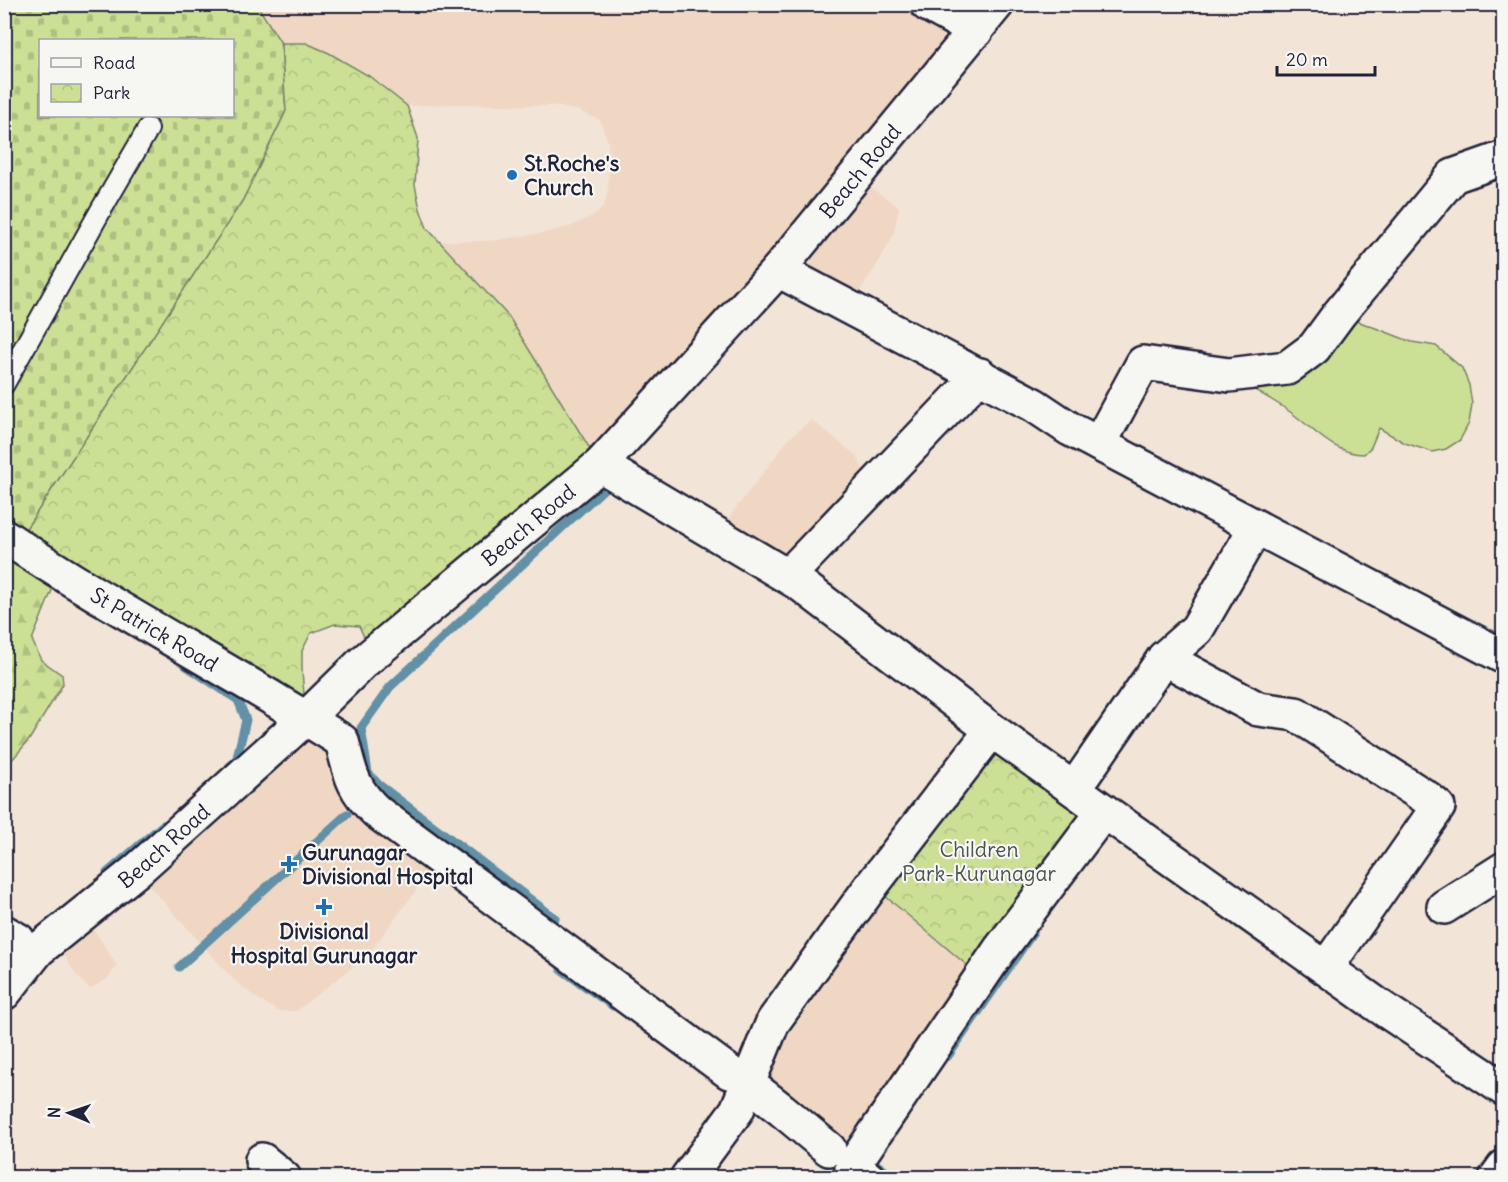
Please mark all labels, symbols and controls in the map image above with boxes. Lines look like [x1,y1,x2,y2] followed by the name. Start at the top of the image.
[39,39,234,117] legend
[1277,39,1374,77] scale bar
[1286,48,1328,71] text: 20 m
[93,51,136,74] text: Road
[93,81,130,104] text: Park
[813,118,906,223] street label: Beach Road
[524,150,620,201] place label: St.Roche's Church
[505,168,519,182] marker: St.Roche's Church
[476,478,581,572] street label: Beach Road
[86,581,223,677] street label: St Patrick Road
[112,798,215,894] street label: Beach Road
[902,836,1057,887] park label: Children Park-Kurunagar
[302,839,473,890] place label: Gurunagar Divisional Hospital
[280,855,298,873] marker: Gurunagar Divisional Hospital
[315,898,333,916] marker: Divisional Hospital Gurunagar
[231,918,418,969] place label: Divisional Hospital Gurunagar
[39,1083,99,1143] north arrow
[44,1107,64,1118] text: N

